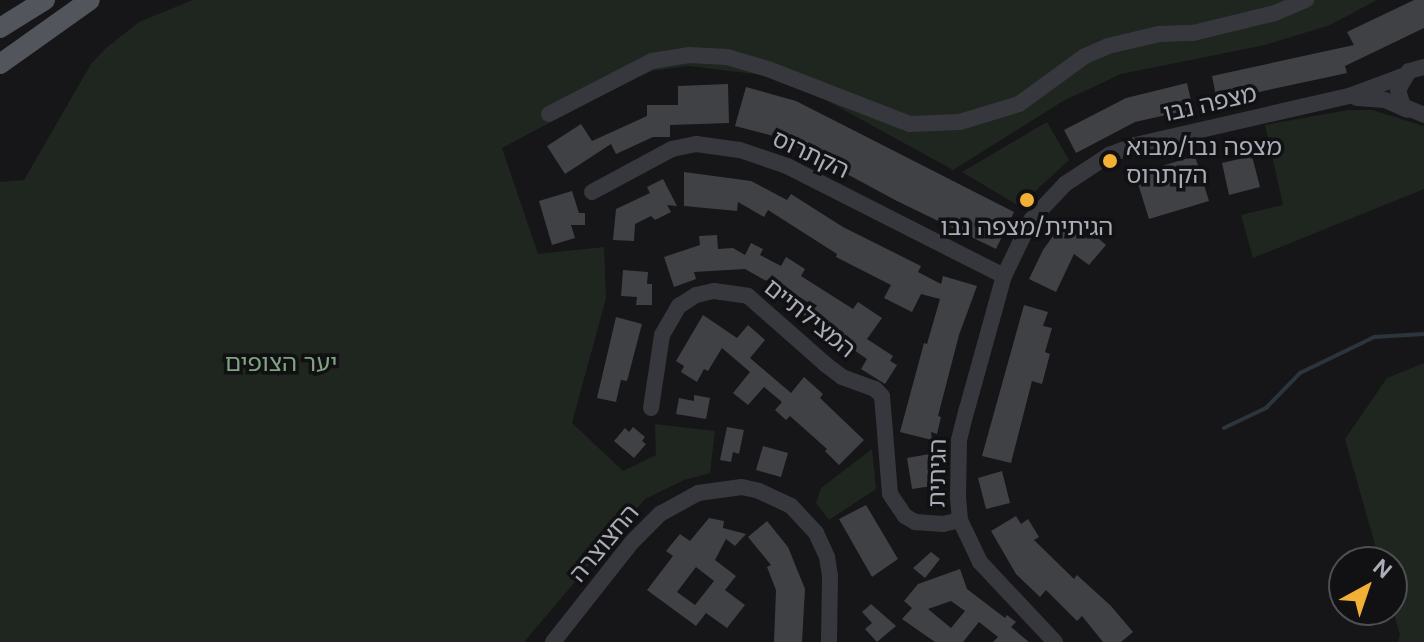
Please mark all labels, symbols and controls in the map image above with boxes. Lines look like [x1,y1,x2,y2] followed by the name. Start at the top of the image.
[1161,78,1259,128] street label: מצפה נבו
[768,124,854,184] street label: הקתרוס
[1126,133,1282,189] place label: מצפה נבו/מבוא הקתרוס
[1101,152,1119,170] marker: מצפה נבו/מבוא הקתרוס
[1018,191,1036,209] marker: הגיתית/מצפה נבו
[941,213,1113,241] place label: הגיתית/מצפה נבו
[759,272,861,364] street label: המצילתיים
[225,349,337,377] park label: יער הצופים
[922,438,952,508] street label: הגיתית
[563,498,645,588] street label: החצוצרה
[1328,546,1408,626] north arrow
[1367,552,1398,585] text: N

